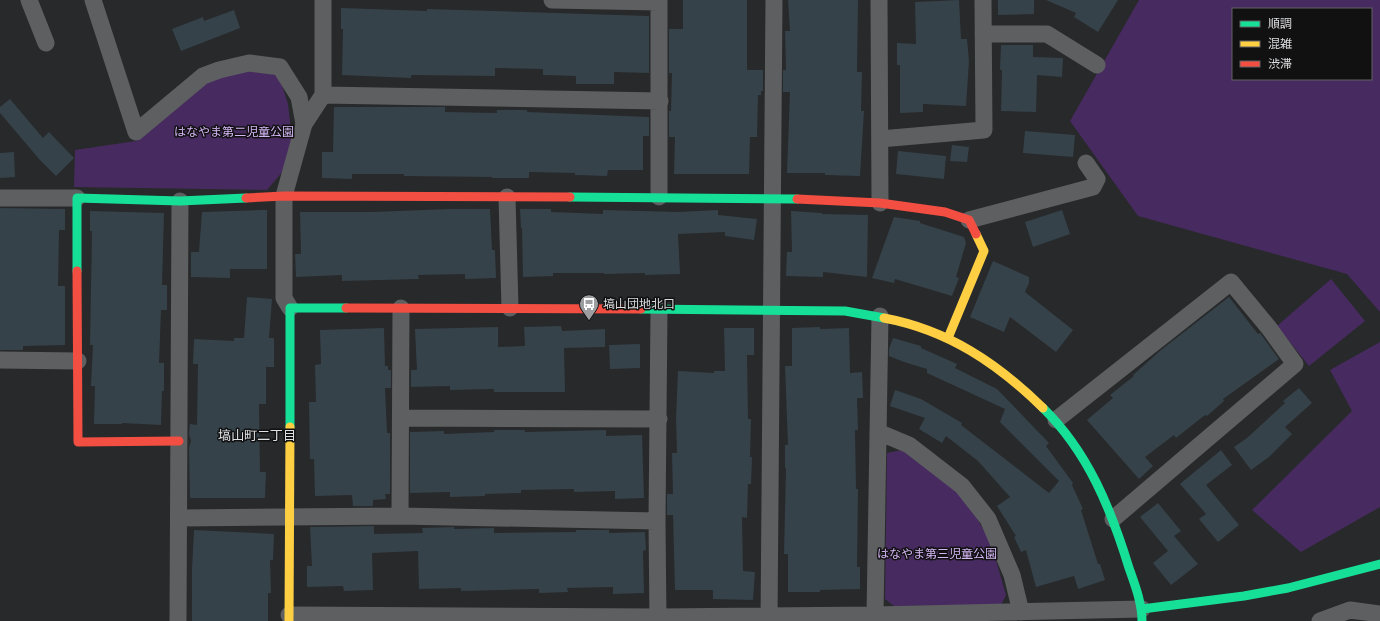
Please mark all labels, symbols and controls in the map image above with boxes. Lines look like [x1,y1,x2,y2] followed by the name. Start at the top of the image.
[1232,8,1372,80] legend
[1268,16,1292,32] text: 順調
[1268,36,1292,52] text: 混雑
[1268,56,1292,72] text: 渋滞
[174,124,294,140] park label: はなやま第二児童公園
[578,293,600,321] bus stop icon: 塙山団地北口
[603,296,675,312] place label: 塙山団地北口
[218,427,296,444] district label: 塙山町二丁目
[877,546,997,562] park label: はなやま第三児童公園

